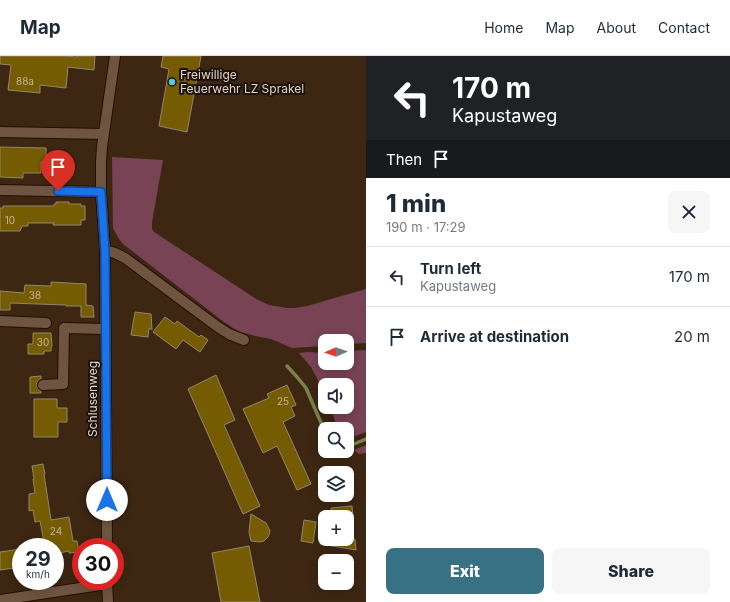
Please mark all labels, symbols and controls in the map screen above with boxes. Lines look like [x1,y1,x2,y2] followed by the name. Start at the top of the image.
[20,16,61,39] text: Map
[484,19,523,36] text: Home
[545,19,575,36] text: Map
[597,19,636,36] text: About
[658,19,710,36] text: Contact
[180,67,304,96] place label: Freiwillige Feuerwehr LZ Sprakel
[452,71,531,105] text: 170 m
[386,72,438,124] icon: left
[16,75,34,87] house number: 88a
[167,77,177,87] marker: Freiwillige Feuerwehr LZ Sprakel
[452,105,557,126] text: Kapustaweg
[430,148,452,170] icon: arrive
[41,150,75,191] pin
[386,150,422,169] text: Then
[47,156,69,178] icon: arrive
[386,189,446,218] text: 1 min
[668,191,710,233] button: close
[5,214,15,226] house number: 10
[386,219,466,235] text: 190 m · 17:29
[420,259,481,278] text: Turn left
[386,266,408,288] icon: left
[669,267,710,286] text: 170 m
[420,278,496,294] text: Kapustaweg
[29,289,41,301] house number: 38
[386,326,408,348] icon: arrive
[420,327,569,346] text: Arrive at destination
[674,327,710,346] text: 20 m
[318,334,354,370] north arrow
[318,334,354,590] map controls
[37,336,49,348] house number: 30
[85,361,100,437] street label: Schlusenweg
[318,378,354,414] button: sound
[277,395,289,407] house number: 25
[318,422,354,458] button: search
[318,466,354,502] button: layers
[86,479,128,521] position arrow
[318,510,354,546] button: +
[50,525,62,537] house number: 24
[72,538,124,590] speed limit sign: 30
[25,547,51,571] text: 29
[386,548,544,594] button: Exit
[552,548,710,594] button: Share
[318,554,354,590] button: −
[26,568,50,580] text: km/h

